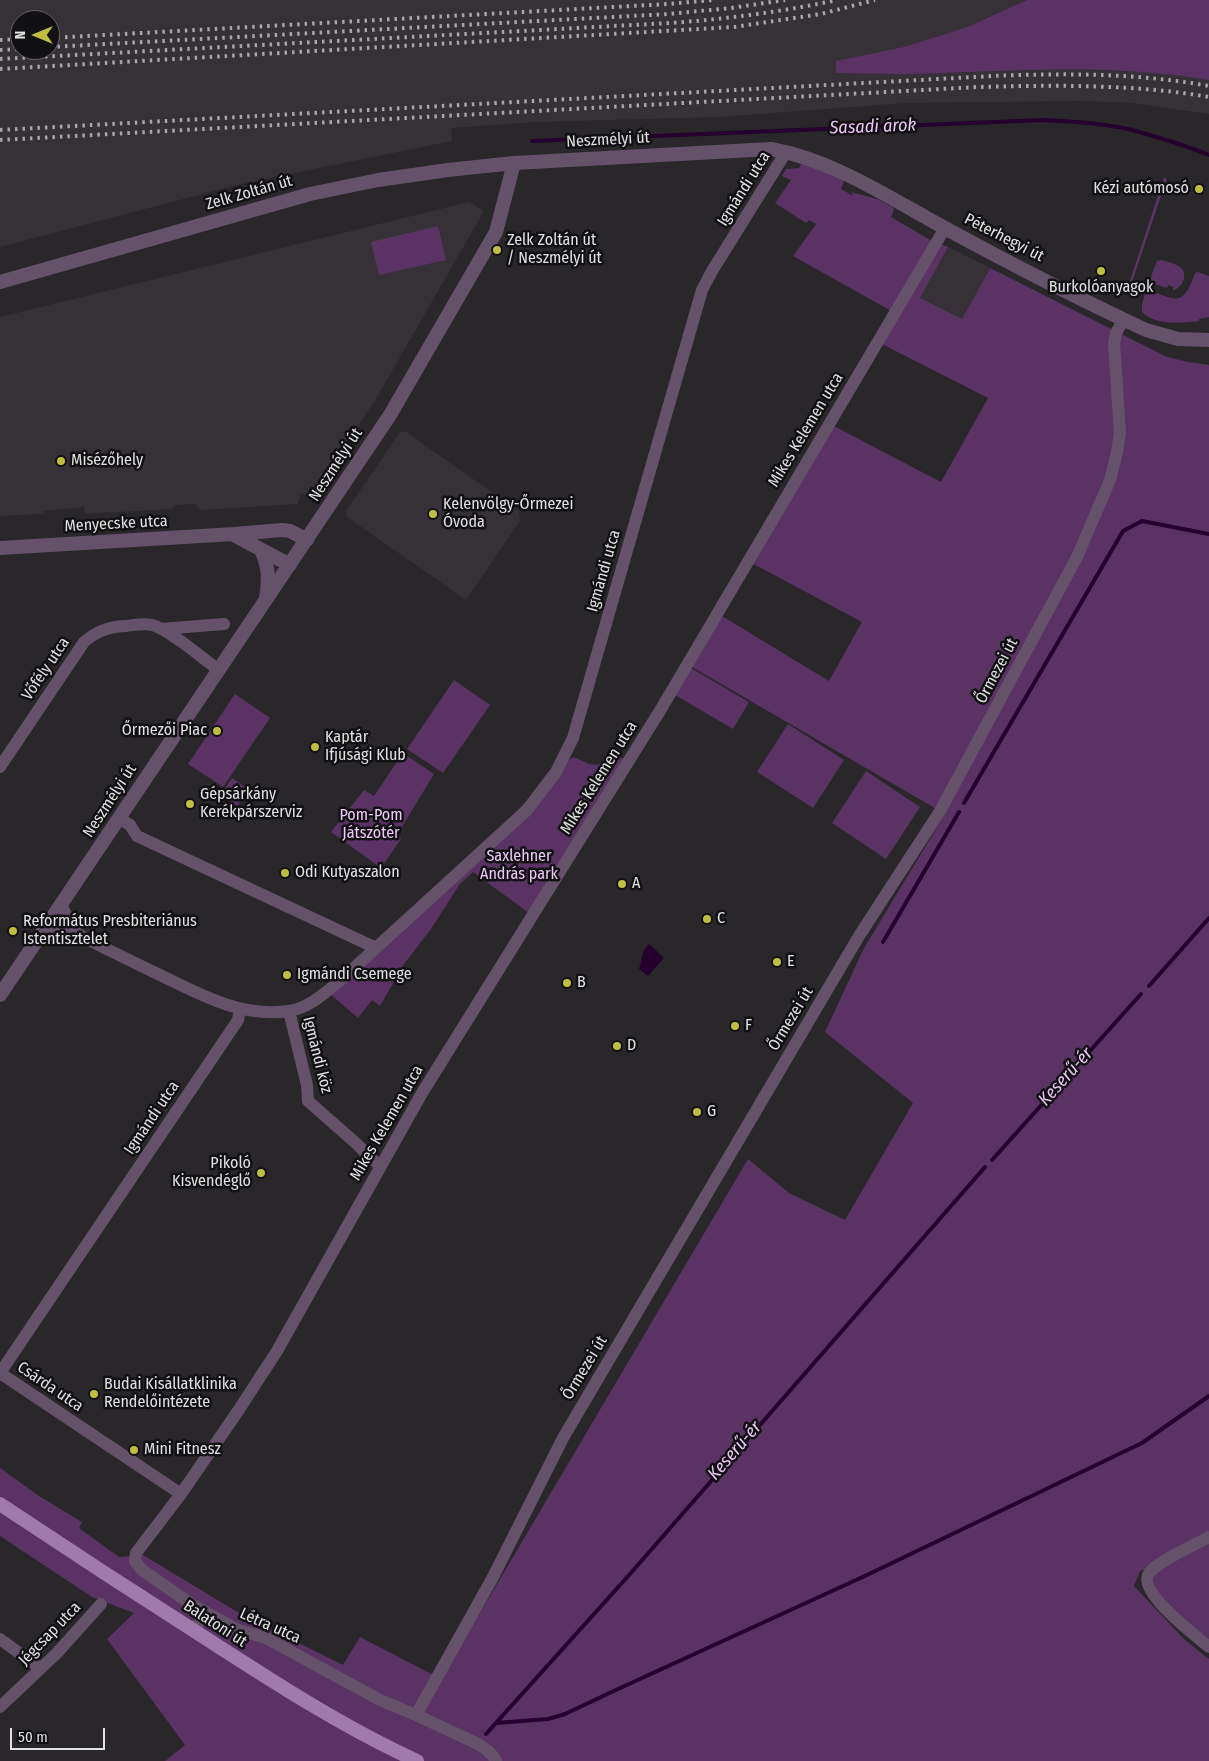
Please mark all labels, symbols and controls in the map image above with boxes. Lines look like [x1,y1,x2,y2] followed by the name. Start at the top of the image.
[10,10,60,60] north arrow
[12,31,29,39] text: N
[829,115,917,139] water label: Sasadi árok
[566,128,650,152] street label: Neszmélyi út
[713,148,775,230] street label: Igmándi utca
[204,171,294,215] street label: Zelk Zoltán út
[1093,179,1189,199] place label: Kézi autómosó
[1193,183,1205,195] marker: Kézi autómosó
[961,210,1047,266] street label: Péterhegyi út
[507,231,602,269] place label: Zelk Zoltán út / Neszmélyi út
[491,244,503,256] marker: Zelk Zoltán út / Neszmélyi út
[1095,265,1107,277] marker: Burkolóanyagok
[1049,278,1153,298] place label: Burkolóanyagok
[764,369,848,491] street label: Mikes Kelemen utca
[305,425,367,505] street label: Neszmélyi út
[71,451,143,471] place label: Misézőhely
[55,455,67,467] marker: Misézőhely
[443,495,573,533] place label: Kelenvölgy-Őrmezei Óvoda
[427,508,439,520] marker: Kelenvölgy-Őrmezei Óvoda
[64,512,168,536] street label: Menyecske utca
[583,528,625,614] street label: Igmándi utca
[18,634,74,704] street label: Vőfély utca
[972,635,1022,707] street label: Őrmezei út
[556,718,642,838] street label: Mikes Kelemen utca
[122,721,207,741] place label: Őrmezői Piac
[211,725,223,737] marker: Őrmezői Piac
[325,728,406,766] place label: Kaptár Ifjúsági Klub
[309,741,321,753] marker: Kaptár Ifjúsági Klub
[79,761,141,841] street label: Neszmélyi út
[200,785,302,823] place label: Gépsárkány Kerékpárszerviz
[184,798,196,810] marker: Gépsárkány Kerékpárszerviz
[339,806,403,844] park label: Pom-Pom Játszótér
[480,847,558,885] park label: Saxlehner András park
[295,863,400,883] place label: Odi Kutyaszalon
[279,867,291,879] marker: Odi Kutyaszalon
[632,874,640,894] place label: A
[616,878,628,890] marker: A
[717,909,725,929] place label: C
[23,912,197,950] place label: Református Presbiteriánus Istentisztelet
[701,913,713,925] marker: C
[7,925,19,937] marker: Református Presbiteriánus Istentisztelet
[787,952,795,972] place label: E
[771,956,783,968] marker: E
[297,965,412,985] place label: Igmándi Csemege
[281,969,293,981] marker: Igmándi Csemege
[577,973,586,993] place label: B
[561,977,573,989] marker: B
[764,984,818,1054] street label: Őrmezei út
[298,1015,336,1095] street label: Igmándi köz
[745,1016,752,1036] place label: F
[729,1020,741,1032] marker: F
[627,1036,636,1056] place label: D
[611,1040,623,1052] marker: D
[1034,1043,1098,1111] water label: Keserű-ér
[346,1062,428,1184] street label: Mikes Kelemen utca
[120,1078,184,1158] street label: Igmándi utca
[707,1102,716,1122] place label: G
[691,1106,703,1118] marker: G
[172,1154,251,1192] place label: Pikoló Kisvendéglő
[255,1167,267,1179] marker: Pikoló Kisvendéglő
[558,1333,612,1403] street label: Őrmezei út
[13,1358,87,1416] street label: Csárda utca
[104,1375,237,1413] place label: Budai Kisállatklinika Rendelőintézete
[88,1388,100,1400] marker: Budai Kisállatklinika Rendelőintézete
[704,1417,766,1485] water label: Keserű-ér
[144,1440,221,1460] place label: Mini Fitnesz
[128,1444,140,1456] marker: Mini Fitnesz
[180,1596,250,1652] street label: Balatoni út
[15,1598,85,1670] street label: Jégcsap utca
[237,1604,303,1648] street label: Létra utca
[12,1718,108,1750] scale bar
[18,1728,48,1746] text: 50 m

